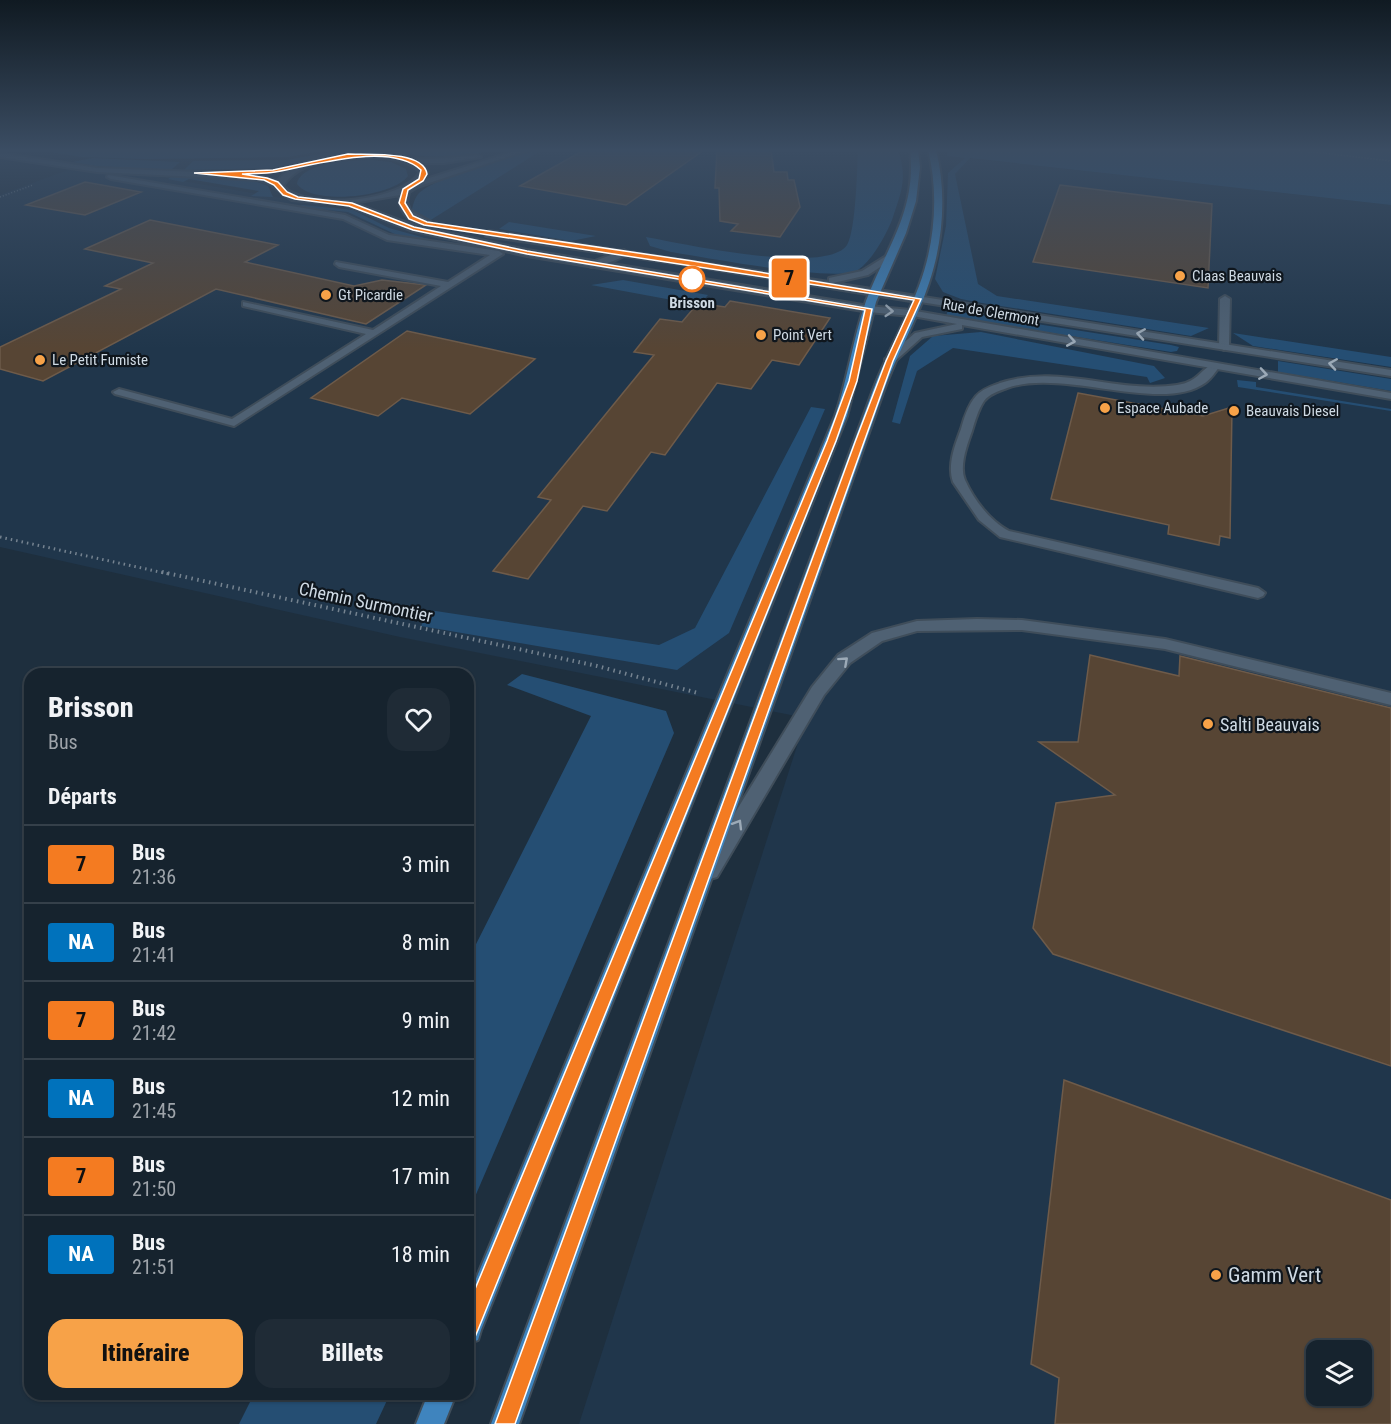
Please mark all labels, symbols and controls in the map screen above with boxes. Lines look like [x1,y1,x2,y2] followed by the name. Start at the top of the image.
[770,258,808,298] line badge: 7
[679,266,705,292] marker: Brisson
[784,266,794,290] text: 7
[1192,267,1282,285] place label: Claas Beauvais
[1173,269,1187,283] marker: Claas Beauvais
[338,286,403,304] place label: Gt Picardie
[319,288,333,302] marker: Gt Picardie
[669,294,715,312] place label: Brisson
[941,295,1041,329] street label: Rue de Clermont
[885,304,894,317] one-way arrow
[773,326,832,344] place label: Point Vert
[754,328,768,342] marker: Point Vert
[1136,328,1145,340] one-way arrow
[1066,335,1075,347] one-way arrow
[52,351,148,369] place label: Le Petit Fumiste
[33,353,47,367] marker: Le Petit Fumiste
[1329,358,1339,371] one-way arrow
[1258,368,1267,380] one-way arrow
[1117,399,1208,417] place label: Espace Aubade
[1098,401,1112,415] marker: Espace Aubade
[1246,402,1339,420] place label: Beauvais Diesel
[1227,404,1241,418] marker: Beauvais Diesel
[297,578,435,627] street label: Chemin Surmontier
[837,657,847,668] one-way arrow
[387,688,450,751] button: heart
[48,691,134,724] text: Brisson
[1220,714,1320,735] place label: Salti Beauvais
[1201,717,1215,731] marker: Salti Beauvais
[48,730,78,754] text: Bus
[48,784,117,809] text: Départs
[731,820,742,830] one-way arrow
[132,840,165,865] text: Bus
[76,852,86,876] text: 7
[402,852,450,877] text: 3 min
[132,865,176,889] text: 21:36
[132,918,165,943] text: Bus
[68,930,94,954] text: NA
[402,930,450,955] text: 8 min
[132,943,176,967] text: 21:41
[132,996,165,1021] text: Bus
[76,1008,86,1032] text: 7
[402,1008,450,1033] text: 9 min
[132,1021,176,1045] text: 21:42
[132,1074,165,1099] text: Bus
[68,1086,94,1110] text: NA
[391,1086,450,1111] text: 12 min
[132,1099,176,1123] text: 21:45
[132,1152,165,1177] text: Bus
[76,1164,86,1188] text: 7
[391,1164,450,1189] text: 17 min
[132,1177,176,1201] text: 21:50
[132,1230,165,1255] text: Bus
[68,1242,94,1266] text: NA
[391,1242,450,1267] text: 18 min
[132,1255,176,1279] text: 21:51
[1228,1263,1321,1287] place label: Gamm Vert
[1209,1268,1223,1282] marker: Gamm Vert
[48,1319,243,1388] button: Itinéraire
[255,1319,450,1388] button: Billets
[1306,1340,1372,1406] map controls
[1306,1340,1372,1406] button: layers

